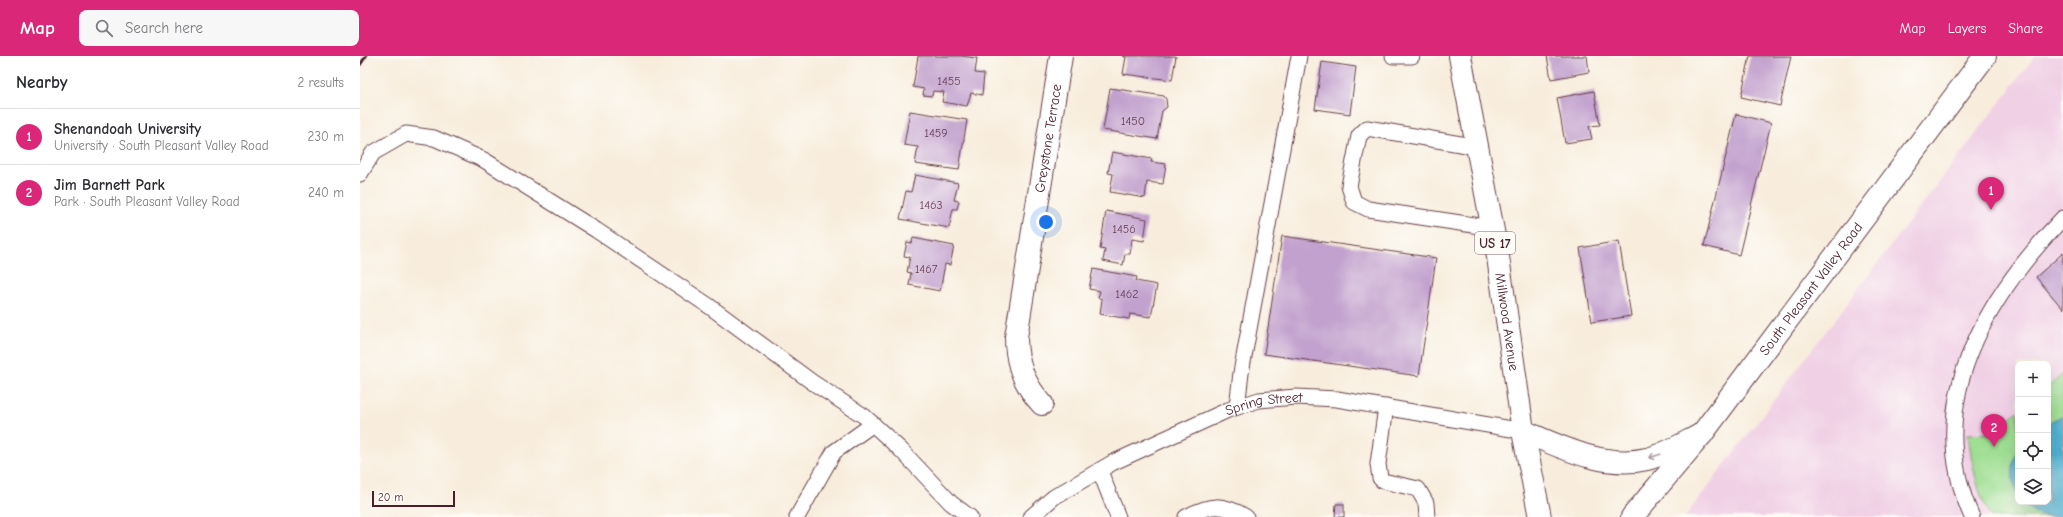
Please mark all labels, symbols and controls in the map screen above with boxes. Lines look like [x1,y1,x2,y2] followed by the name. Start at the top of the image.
[79,10,359,46] search box
[20,17,55,39] text: Map
[93,17,115,39] icon: search
[125,19,203,37] text: Search here
[1899,20,1926,37] text: Map
[1948,20,1986,37] text: Layers
[2008,20,2043,37] text: Share
[16,73,67,92] text: Nearby
[937,74,961,88] house number: 1455
[297,75,344,90] text: 2 results
[1031,83,1065,194] street label: Greystone Terrace
[1121,114,1145,128] house number: 1450
[54,120,201,138] text: Shenandoah University
[924,126,948,140] house number: 1459
[26,129,32,144] text: 1
[308,129,344,144] text: 230 m
[54,138,269,153] text: University · South Pleasant Valley Road
[54,176,165,194] text: Jim Barnett Park
[1978,177,2004,210] pin: 1
[26,185,32,200] text: 2
[308,185,344,200] text: 240 m
[54,194,240,209] text: Park · South Pleasant Valley Road
[919,198,943,212] house number: 1463
[1036,212,1056,232] your location
[1756,219,1866,359] street label: South Pleasant Valley Road
[1112,222,1136,236] house number: 1456
[1475,232,1515,254] road number: US 17
[915,262,938,276] house number: 1467
[1491,272,1522,372] street label: Millwood Avenue
[1115,287,1139,301] house number: 1462
[2015,361,2051,505] map controls
[2015,361,2051,397] button: +
[1223,389,1304,419] street label: Spring Street
[2015,397,2051,433] button: −
[1981,414,2007,447] pin: 2
[2015,433,2051,469] button: locate
[1648,453,1661,460] one-way arrow
[2015,469,2051,505] button: layers
[372,489,455,508] scale bar
[378,491,403,504] text: 20 m

